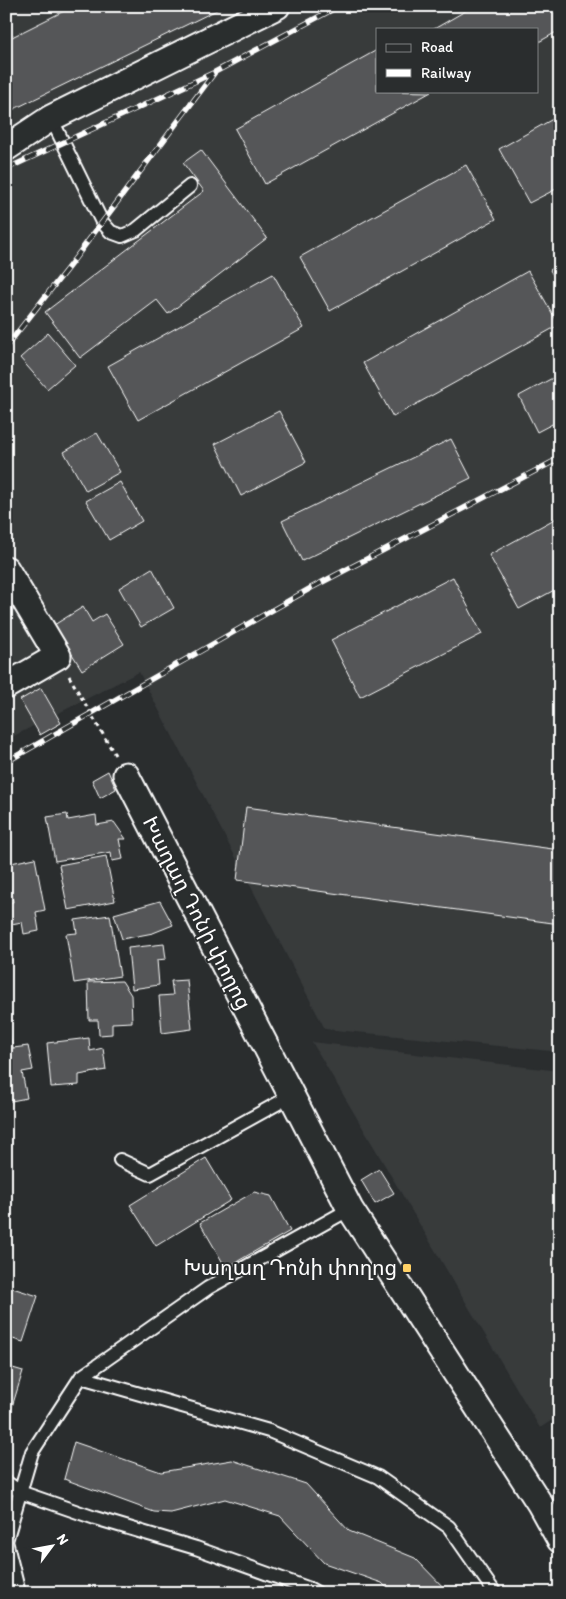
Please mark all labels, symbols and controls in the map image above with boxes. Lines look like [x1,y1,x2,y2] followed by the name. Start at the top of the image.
[376,28,538,92] legend
[421,38,454,56] text: Road
[421,64,471,82] text: Railway
[138,812,257,1014] street label: Խաղաղ Դոնի փողոց
[184,1255,397,1280] place label: Խաղաղ Դոնի փողոց
[401,1262,413,1274] marker: Խաղաղ Դոնի փողոց
[28,1522,78,1572] north arrow
[53,1531,72,1548] text: N

